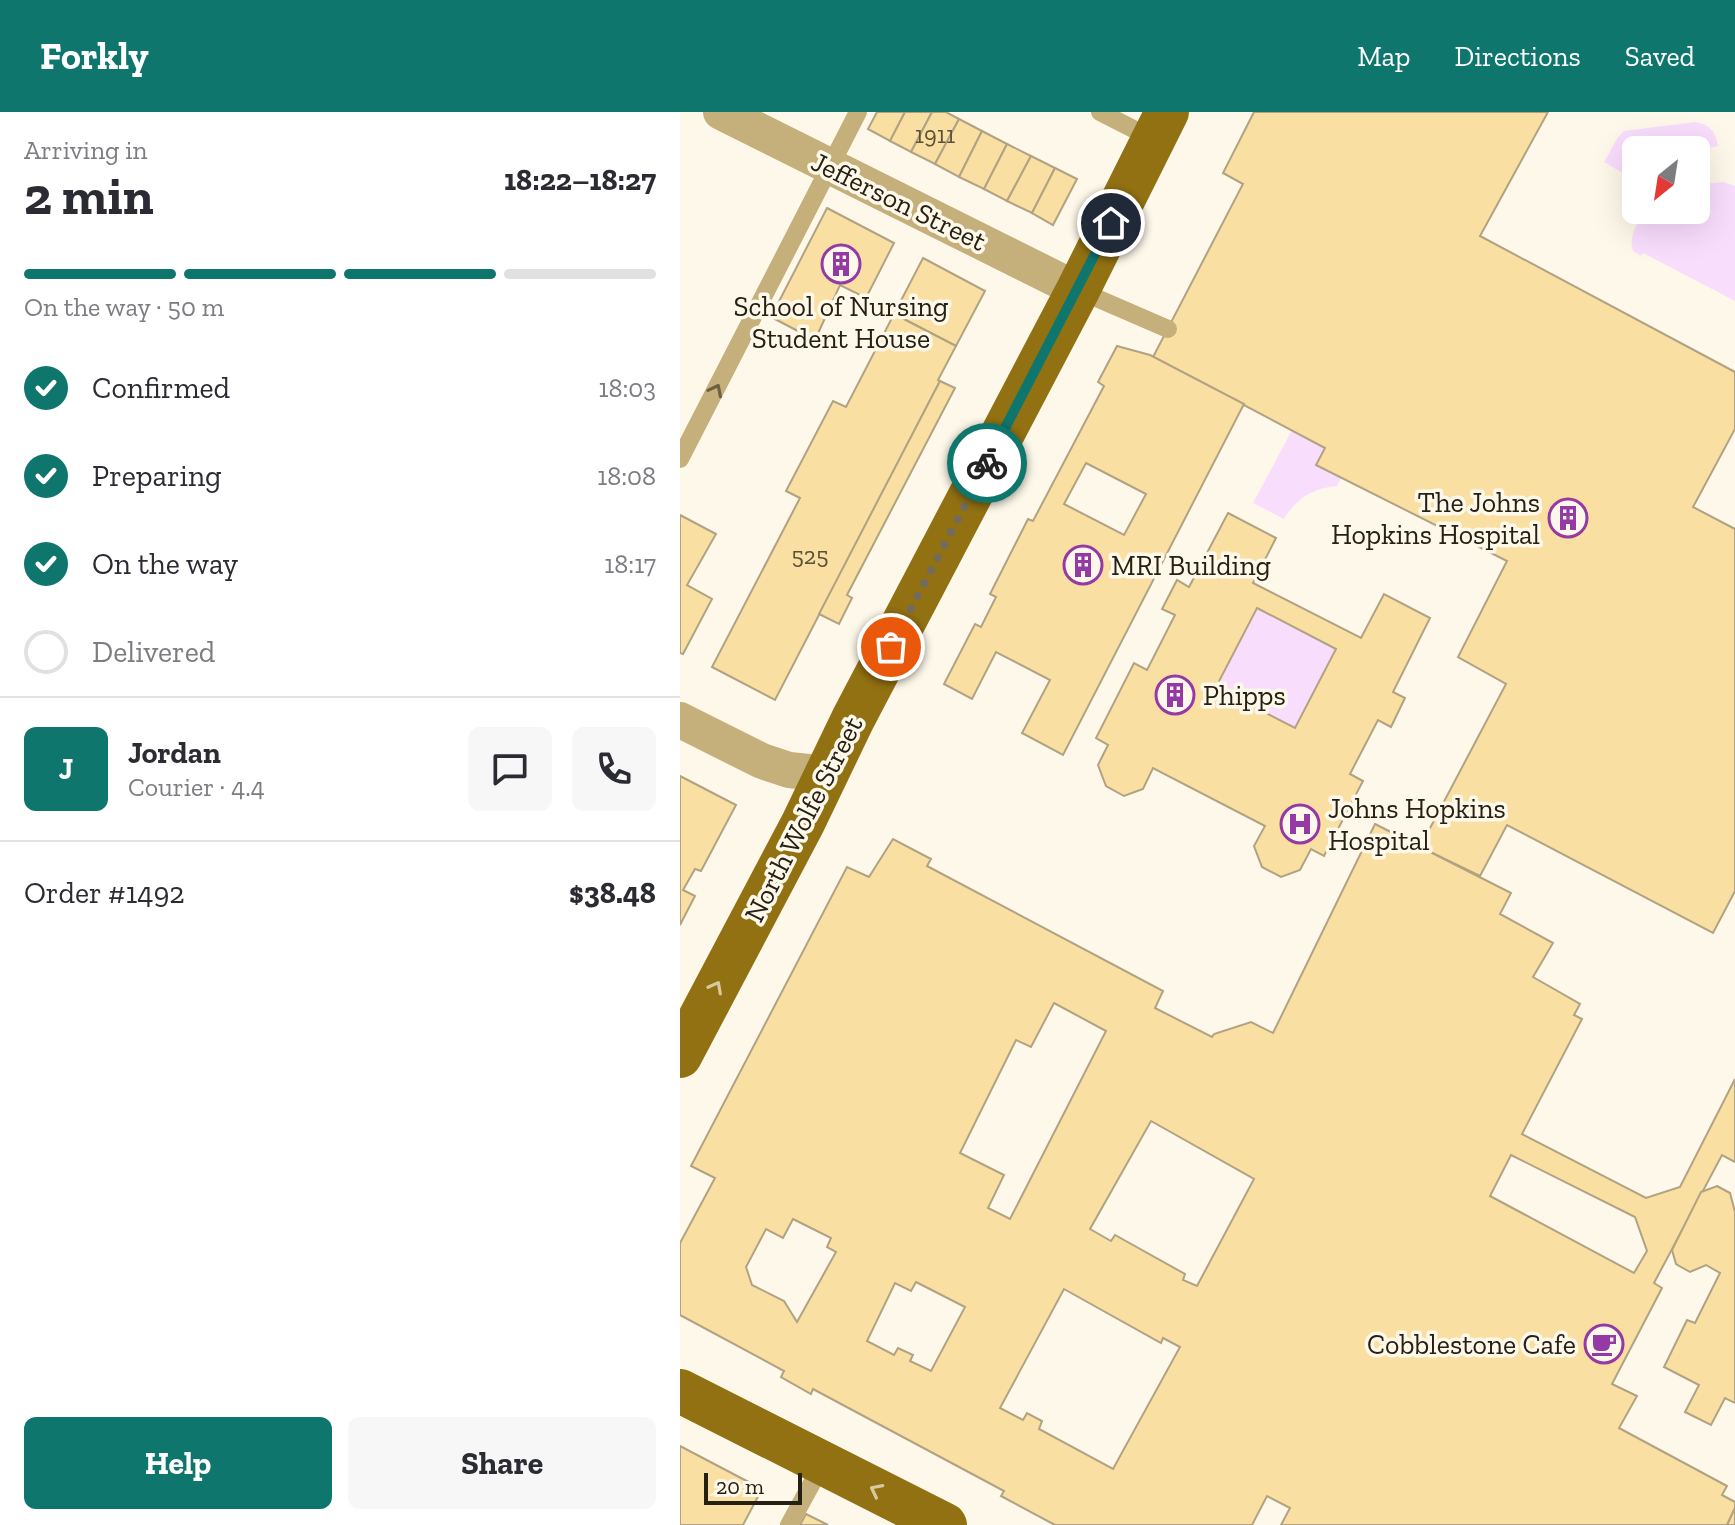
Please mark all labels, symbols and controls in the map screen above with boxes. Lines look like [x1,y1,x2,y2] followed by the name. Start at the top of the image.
[40,33,149,79] text: Forkly
[1357,40,1410,73] text: Map
[1454,40,1581,73] text: Directions
[1625,40,1695,73] text: Saved
[915,120,955,149] house number: 1911
[24,134,147,166] text: Arriving in
[1622,136,1710,224] north arrow
[1622,136,1710,224] map controls
[806,145,992,258] street label: Jefferson Street
[504,162,656,198] text: 18:22–18:27
[24,165,154,227] text: 2 min
[1077,189,1145,257] pin
[1089,201,1133,245] icon: home
[820,243,862,285] building icon: School of Nursing Student House
[734,290,948,355] place label: School of Nursing Student House
[24,291,224,323] text: On the way · 50 m
[24,366,68,410] icon: check
[92,370,230,406] text: Confirmed
[598,372,656,404] text: 18:03
[706,383,721,398] one-way arrow
[947,423,1027,503] courier
[965,441,1009,485] icon: bike
[24,454,68,498] icon: check
[92,458,222,494] text: Preparing
[597,460,656,492] text: 18:08
[1331,486,1540,551] place label: The Johns Hopkins Hospital
[1547,497,1589,539] building icon: The Johns Hopkins Hospital
[792,541,828,570] house number: 525
[24,542,68,586] icon: check
[1062,544,1104,586] building icon: MRI Building
[92,546,238,582] text: On the way
[604,548,656,580] text: 18:17
[1111,549,1271,582] place label: MRI Building
[857,613,925,681] pin
[869,625,913,669] icon: bag
[92,634,215,670] text: Delivered
[1154,674,1196,716] building icon: Phipps
[1203,679,1286,712] place label: Phipps
[737,710,870,927] street label: North Wolfe Street
[468,727,552,811] button: chat
[572,727,656,811] button: phone
[128,735,221,771] text: Jordan
[59,751,73,787] text: J
[128,771,265,803] text: Courier · 4.4
[1328,792,1506,857] place label: Johns Hopkins Hospital
[1279,803,1321,845] hospital icon: Johns Hopkins Hospital
[24,875,185,911] text: Order #1492
[569,875,656,911] text: $38.48
[707,980,722,995] one-way arrow
[1583,1323,1625,1365] cafe icon: Cobblestone Cafe
[1367,1328,1576,1361] place label: Cobblestone Cafe
[24,1417,332,1509] button: Help
[348,1417,656,1509] button: Share
[704,1469,802,1505] scale bar
[716,1473,764,1500] text: 20 m
[869,1484,884,1499] one-way arrow

